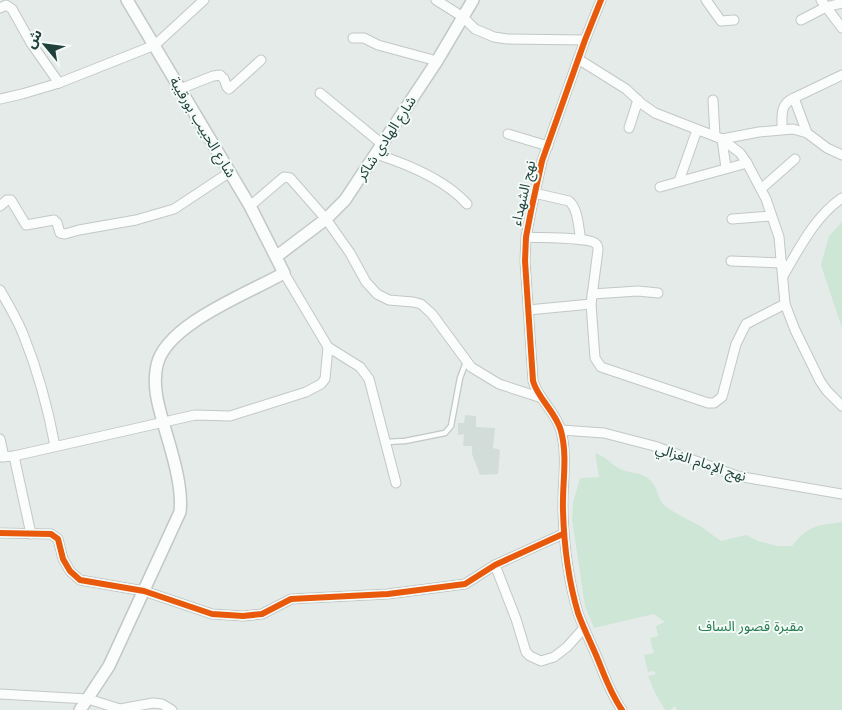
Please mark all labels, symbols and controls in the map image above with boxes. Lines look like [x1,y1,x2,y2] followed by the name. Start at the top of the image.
[20,20,70,70] north arrow
[22,26,45,51] text: ش
[164,74,239,182] street label: شارع الحبيب بورقيبة
[352,93,422,186] street label: شارع الهادي شاكر
[508,159,541,228] street label: نهج الشهداء
[653,440,748,487] street label: نهج الإمام الغزالي
[698,618,804,635] park label: مقبرة قصور الساف

